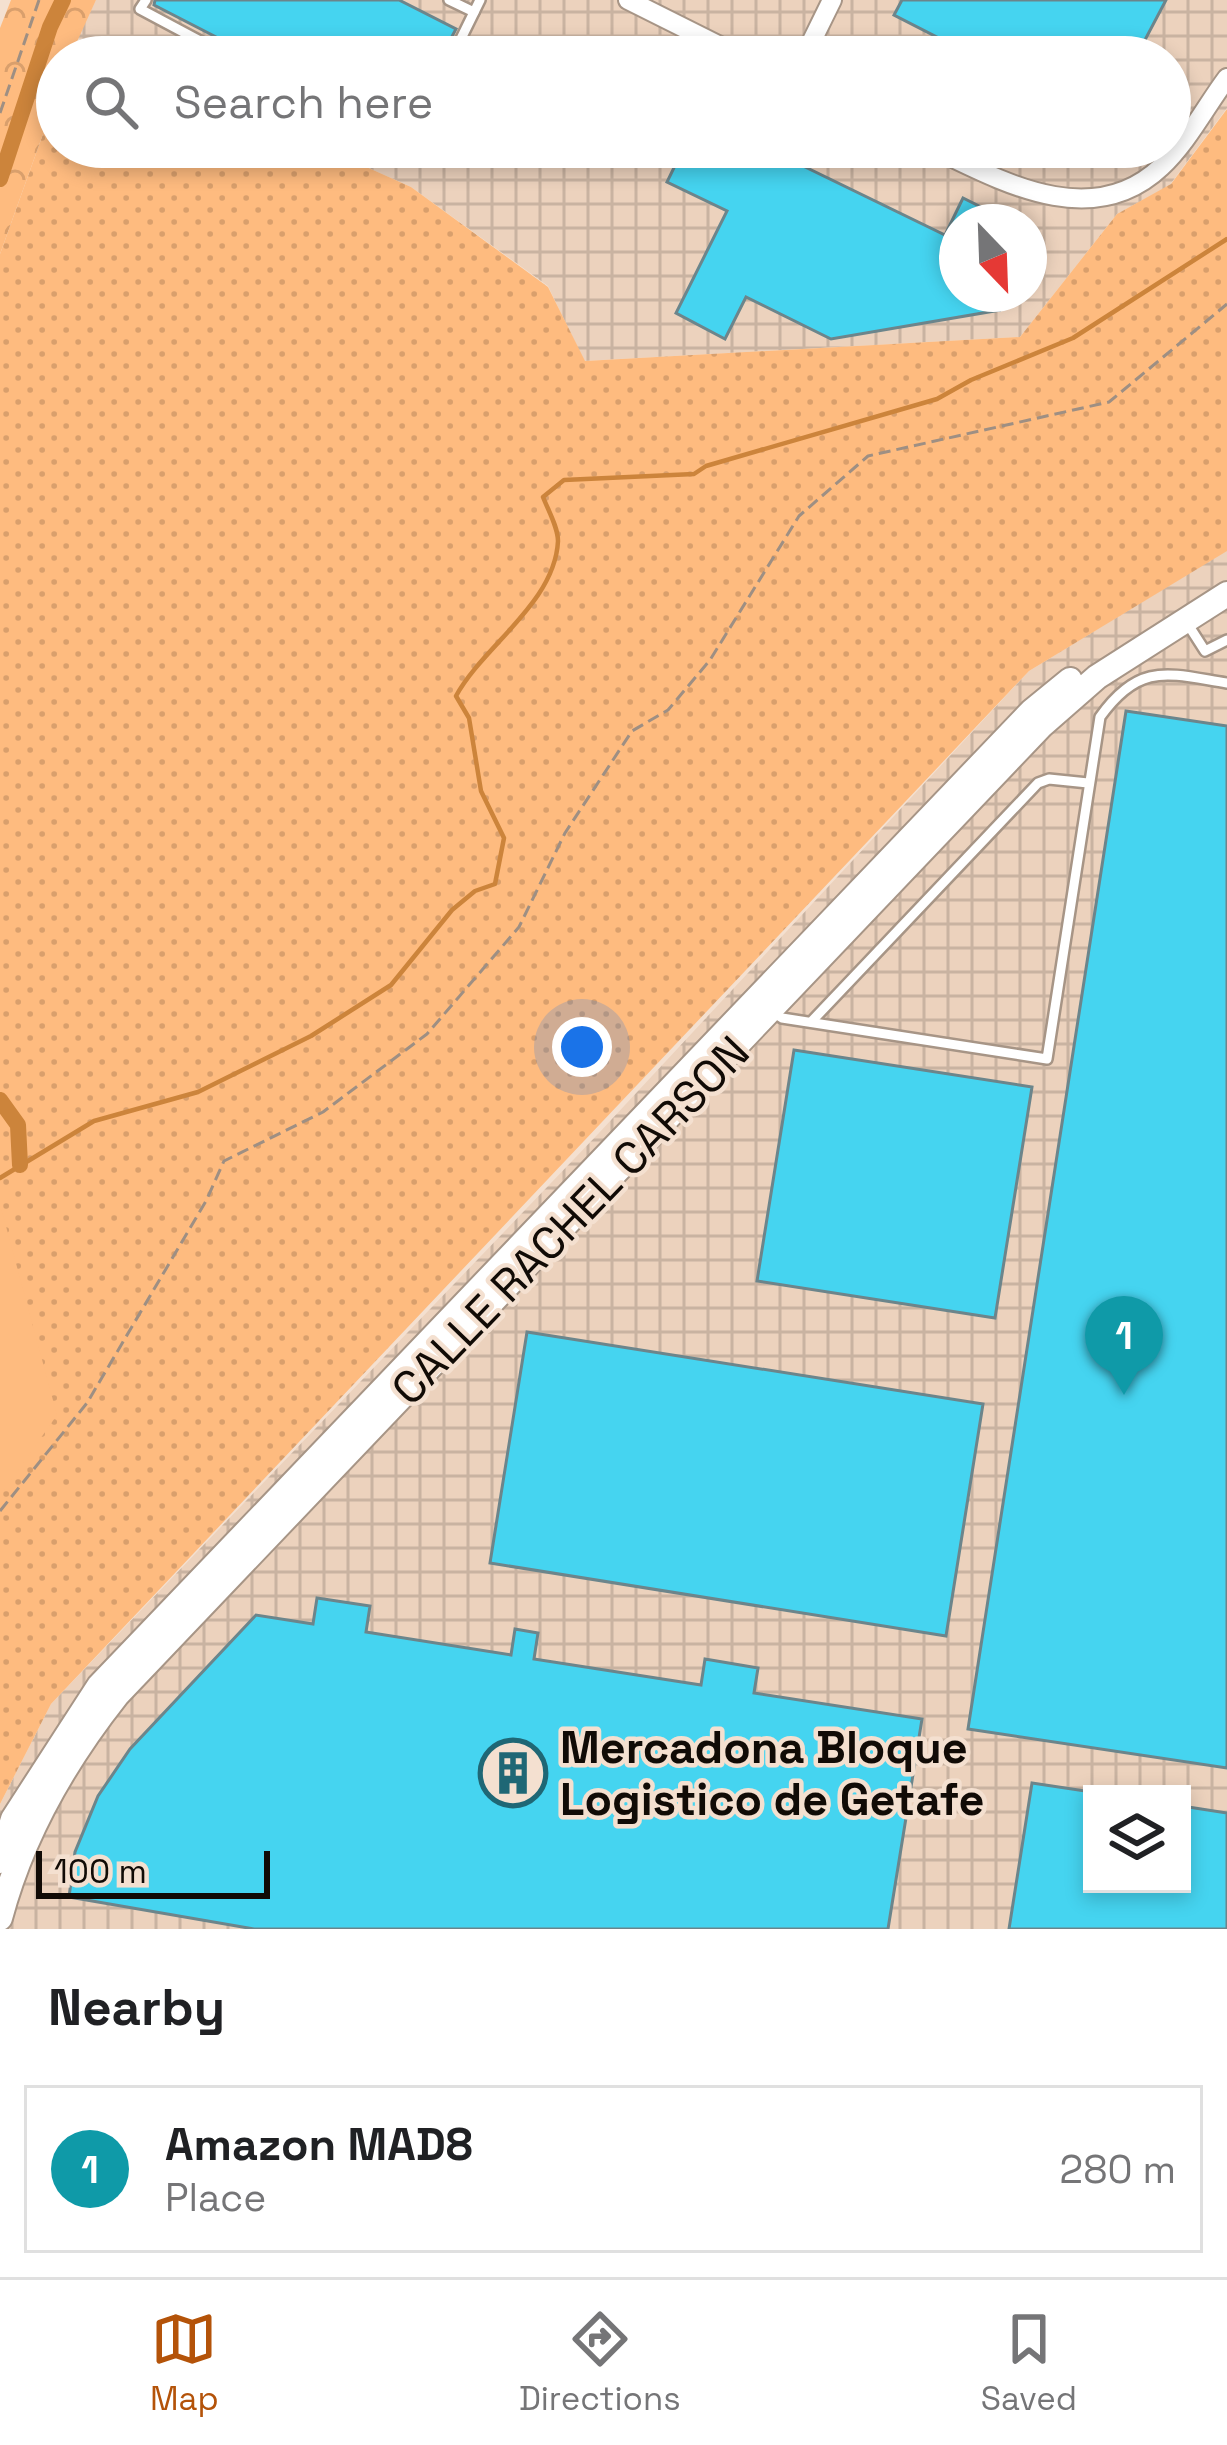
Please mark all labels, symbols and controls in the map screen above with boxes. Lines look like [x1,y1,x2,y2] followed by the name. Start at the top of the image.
[36,36,1191,168] search box
[78,69,144,135] icon: search
[174,74,433,131] text: Search here
[939,204,1047,312] north arrow
[552,1017,612,1077] your location
[379,1024,761,1417] street label: CALLE RACHEL CARSON
[1085,1296,1163,1395] pin: 1
[560,1719,985,1828] place label: Mercadona Bloque Logistico de Getafe
[478,1738,548,1808] building icon: Mercadona Bloque Logistico de Getafe
[1083,1785,1191,1893] map controls
[1083,1785,1191,1893] button: layers
[36,1845,270,1898] scale bar
[54,1851,147,1893] text: 100 m
[48,1975,225,2040] text: Nearby
[165,2116,473,2173] text: Amazon MAD8
[81,2145,99,2194] text: 1
[1060,2145,1176,2194] text: 280 m
[165,2173,266,2222] text: Place
[150,2306,219,2420] tab: Map
[519,2306,681,2420] tab: Directions
[981,2306,1077,2420] tab: Saved

